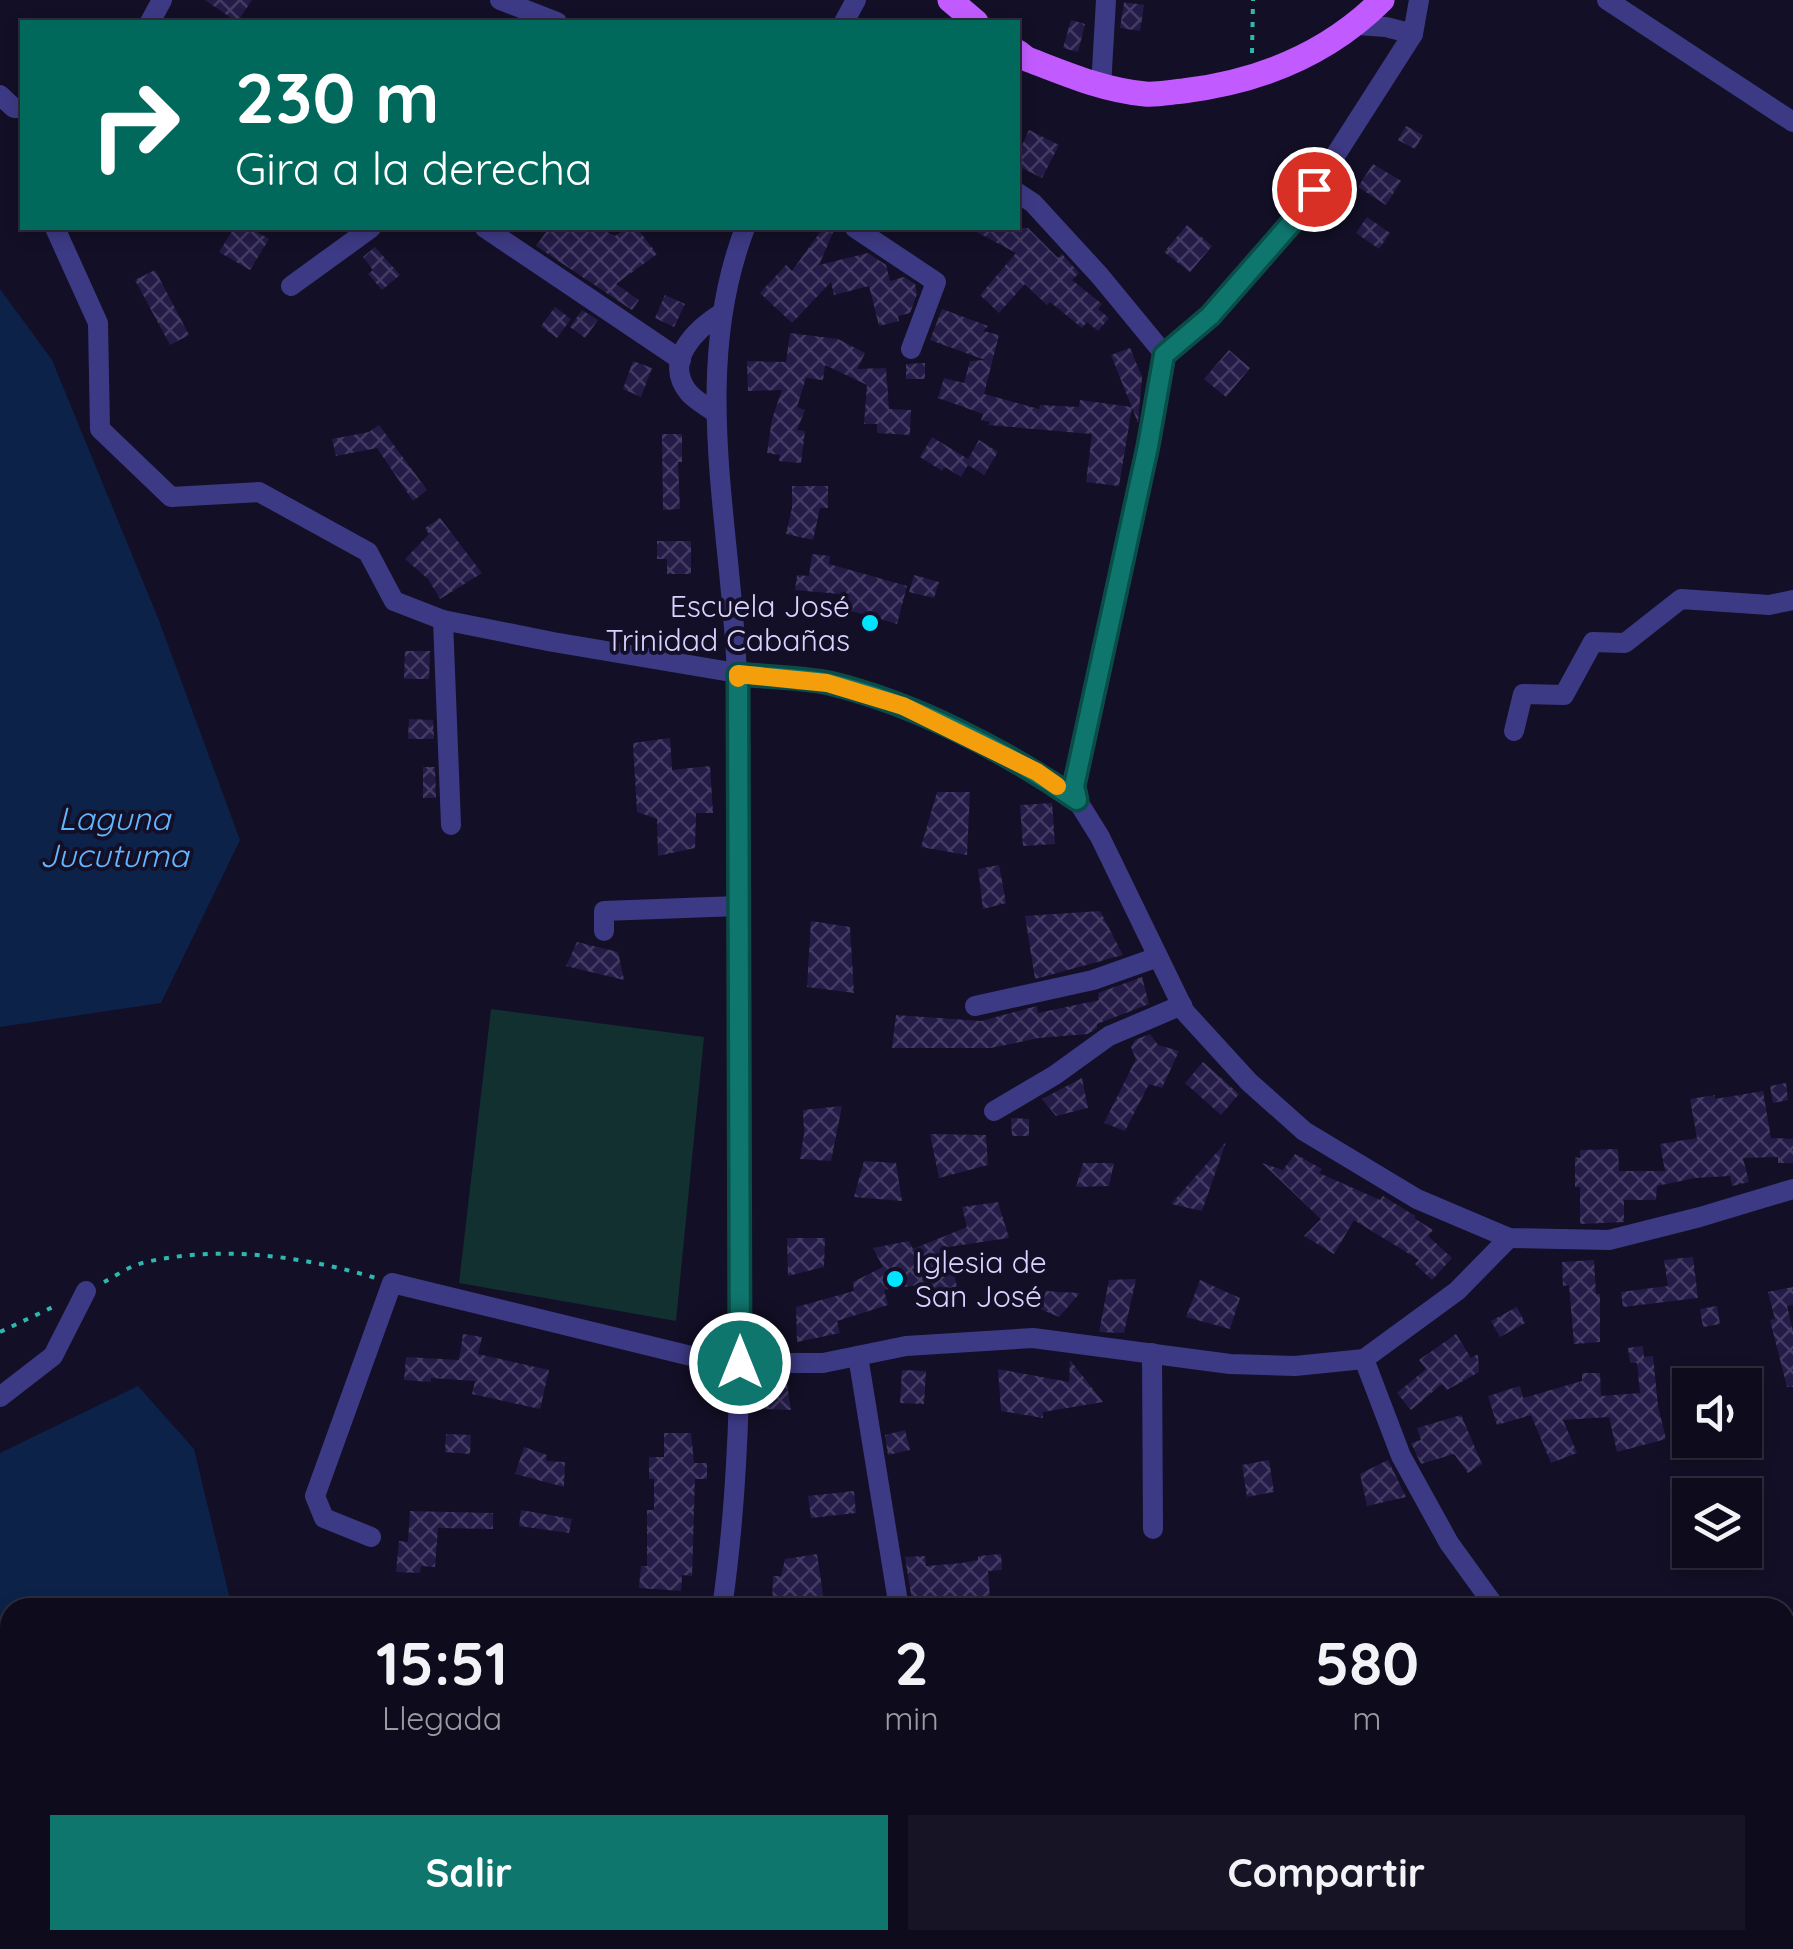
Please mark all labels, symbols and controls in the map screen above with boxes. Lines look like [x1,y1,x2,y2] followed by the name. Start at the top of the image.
[235,53,440,141] text: 230 m
[70,60,200,190] icon: right
[235,140,592,196] text: Gira a la derecha
[1272,147,1357,232] pin
[1287,162,1342,217] icon: arrive
[606,587,850,659] place label: Escuela José Trinidad Cabañas
[859,612,881,634] marker: Escuela José Trinidad Cabañas
[40,798,190,875] water label: Laguna Jucutuma
[915,1243,1047,1315] place label: Iglesia de San José
[884,1268,906,1290] marker: Iglesia de San José
[688,1311,792,1415] position arrow
[1672,1368,1762,1568] map controls
[1672,1368,1762,1458] button: sound
[1672,1478,1762,1568] button: layers
[376,1625,508,1700] text: 15:51
[894,1625,929,1700] text: 2
[1315,1625,1419,1700] text: 580
[382,1698,502,1738] text: Llegada
[884,1698,939,1738] text: min
[1352,1698,1381,1738] text: m
[50,1815,888,1930] button: Salir
[908,1815,1745,1930] button: Compartir

